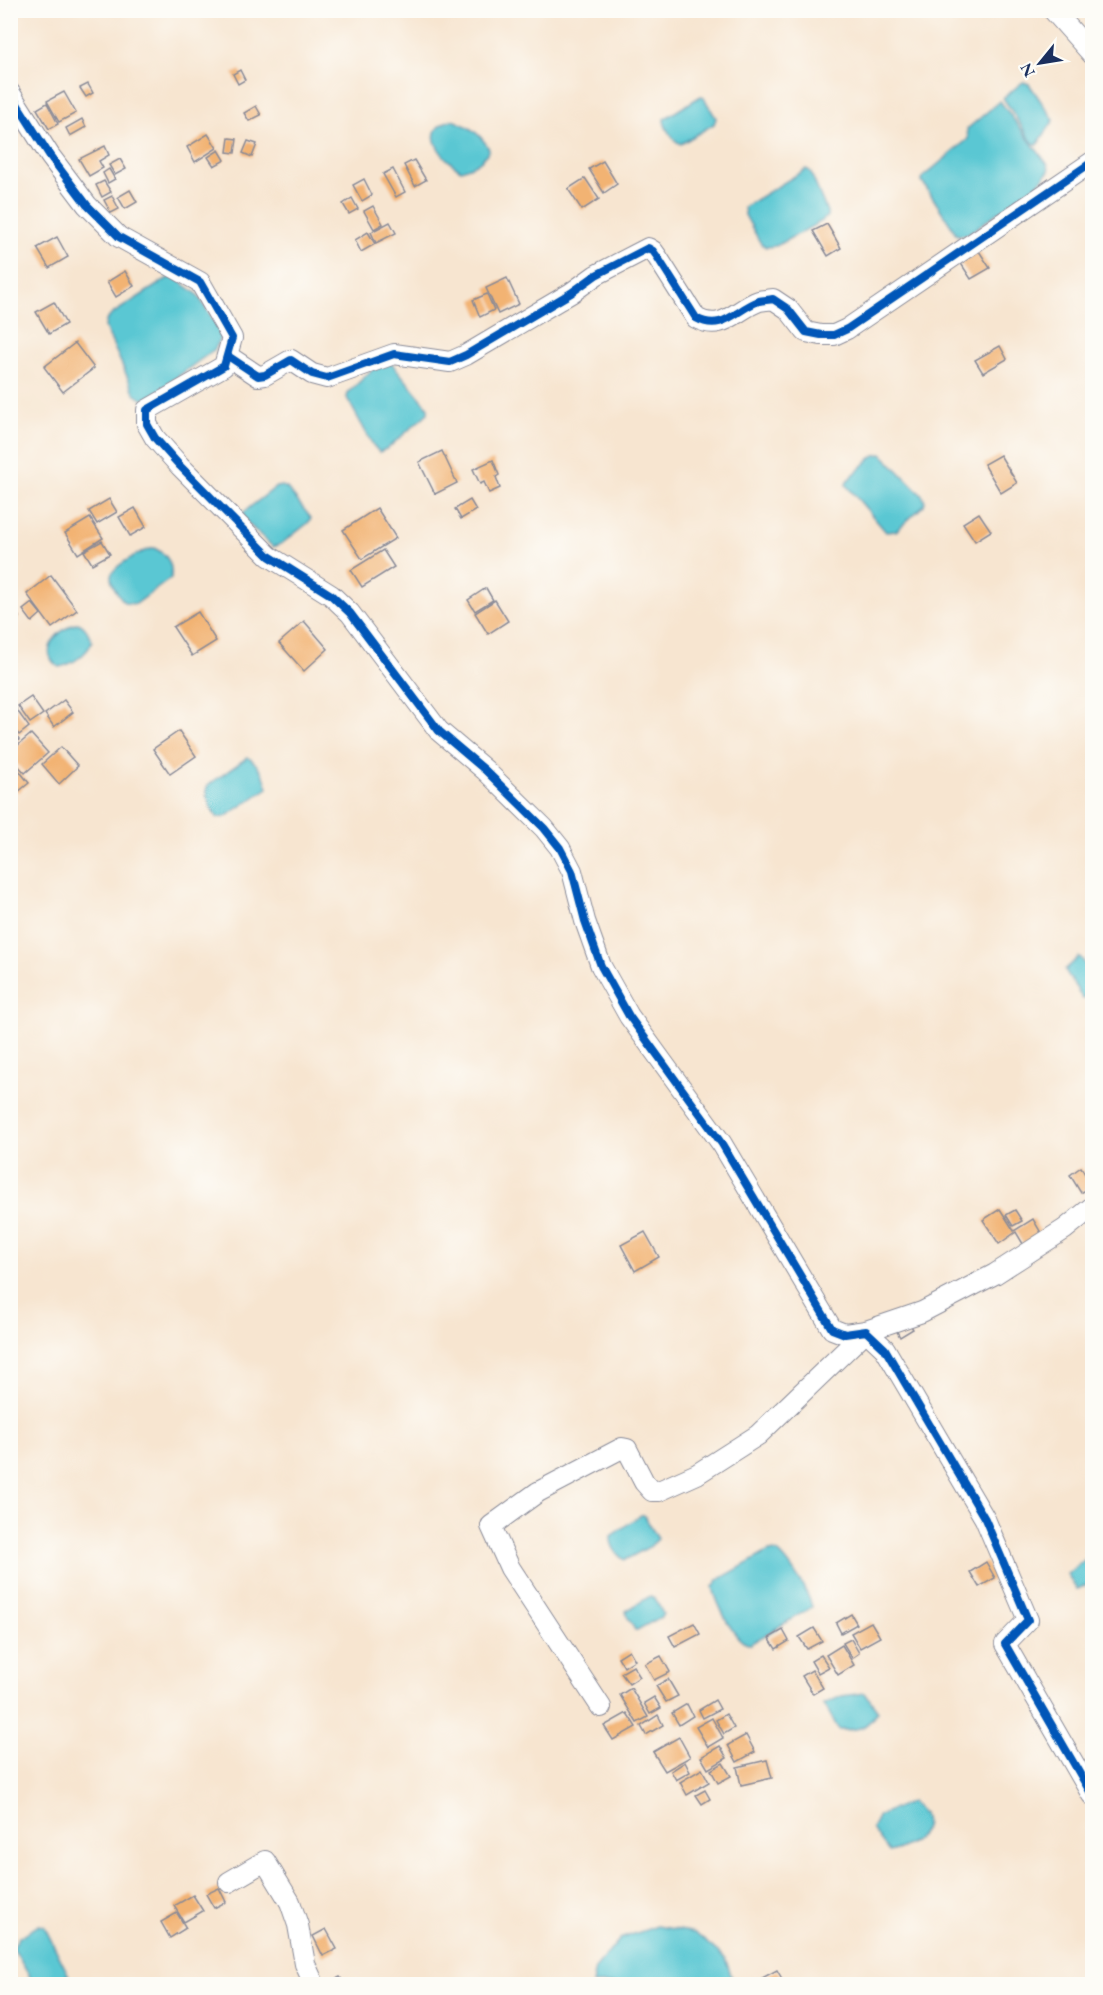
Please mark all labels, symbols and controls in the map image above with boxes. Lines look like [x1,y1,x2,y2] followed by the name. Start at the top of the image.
[1010,33,1070,93] north arrow
[1015,59,1040,81] text: N

